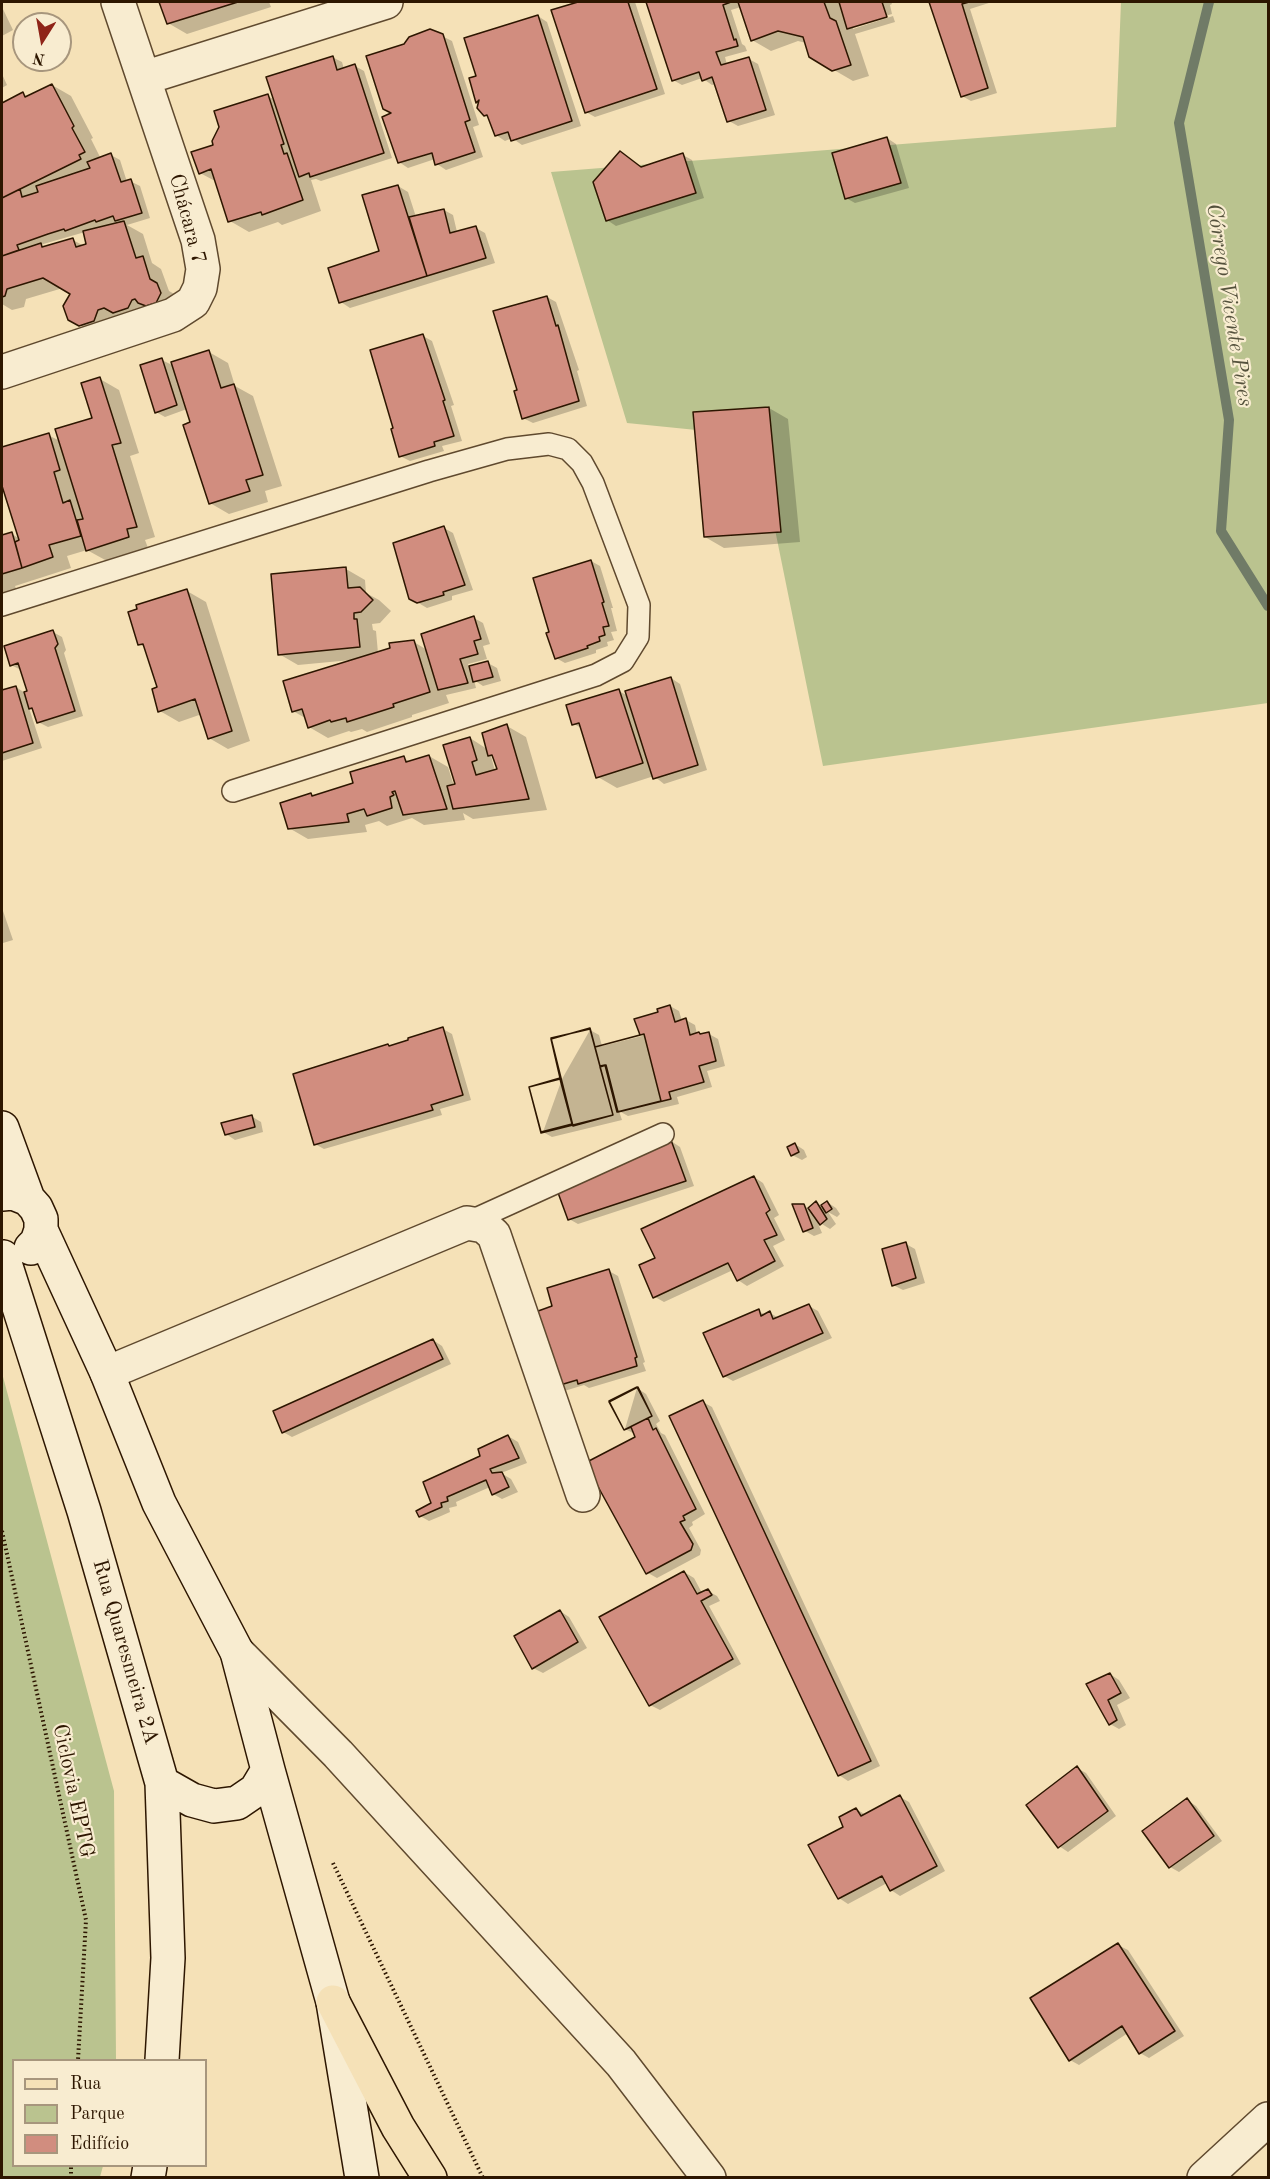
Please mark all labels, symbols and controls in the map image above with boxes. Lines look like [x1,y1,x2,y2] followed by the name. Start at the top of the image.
[12,12,72,72] north arrow
[31,49,46,67] text: N
[163,171,211,267] street label: Chácara 7
[1200,201,1258,409] water label: Córrego Vicente Pires
[87,1557,163,1747] street label: Rua Quaresmeira 2A
[47,1722,99,1860] street label: Ciclovia EPTG
[12,2059,207,2167] legend
[70,2075,101,2093] text: Rua
[70,2105,125,2123] text: Parque
[70,2135,129,2153] text: Edifício

